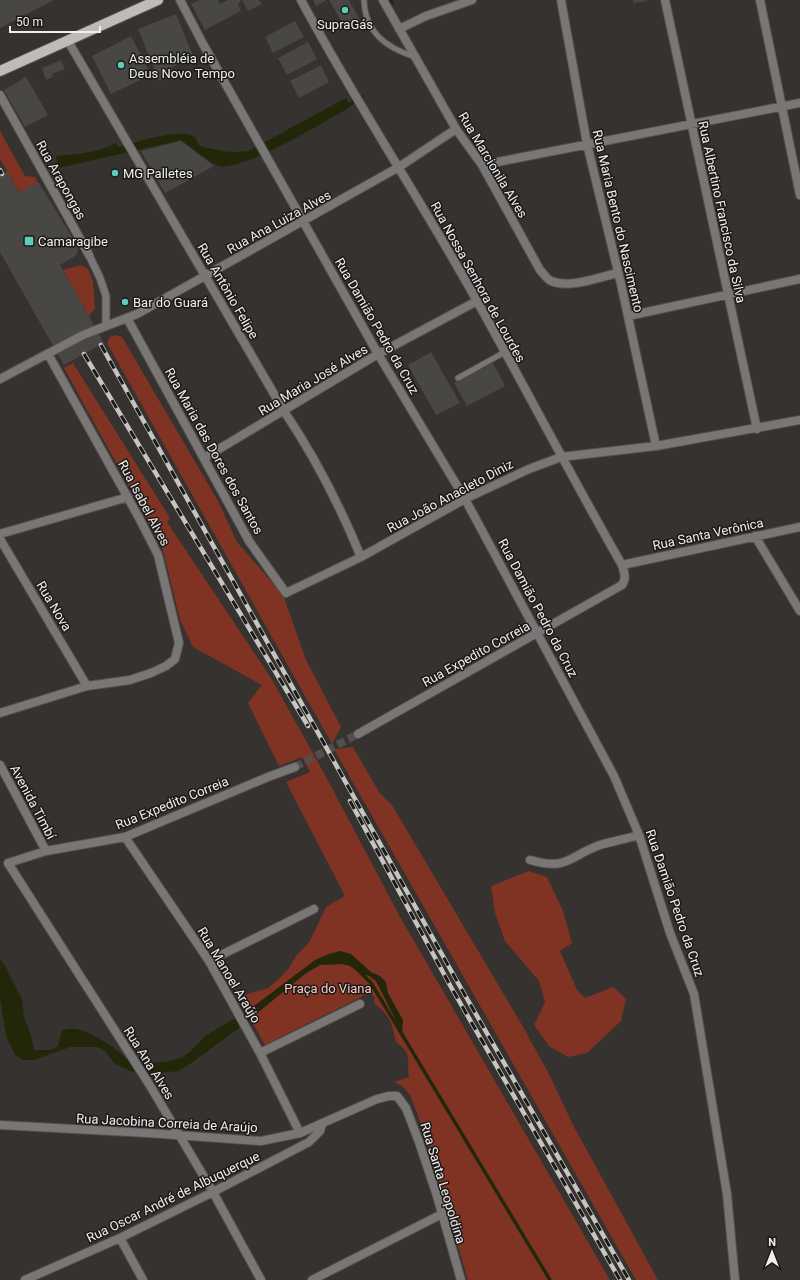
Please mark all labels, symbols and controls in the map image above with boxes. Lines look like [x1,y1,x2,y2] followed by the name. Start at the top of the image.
[340,5,350,15] marker: SupraGás
[10,8,100,34] scale bar
[16,15,43,29] text: 50 m
[317,17,373,32] place label: SupraGás
[129,51,235,81] place label: Assembléia de Deus Novo Tempo
[116,60,126,70] marker: Assembléia de Deus Novo Tempo
[455,109,531,221] street label: Rua Marcionila Alves
[695,120,749,304] street label: Rua Albertino Francisco da Silva
[590,128,646,314] street label: Rua Maria Bento do Nascimento
[33,138,89,222] street label: Rua Arapongas
[123,166,193,181] place label: MG Palletes
[110,168,120,178] marker: MG Palletes
[224,187,334,257] street label: Rua Ana Luiza Alves
[428,199,529,365] street label: Rua Nossa Senhora de Lourdes
[38,234,108,249] place label: Camaragibe
[23,235,35,247] marker: Camaragibe
[194,240,262,342] street label: Rua Antônio Felipe
[332,255,422,397] street label: Rua Damião Pedro da Cruz
[133,295,208,310] place label: Bar do Guará
[120,297,130,307] marker: Bar do Guará
[256,341,371,419] street label: Rua Maria José Alves
[162,365,266,537] street label: Rua Maria das Dores dos Santos
[384,456,516,536] street label: Rua João Anacleto Diniz
[115,458,173,549] street label: Rua Isabel Alves
[651,515,765,553] street label: Rua Santa Verônica
[495,536,581,680] street label: Rua Damião Pedro da Cruz
[33,578,75,634] street label: Rua Nova
[420,618,532,690] street label: Rua Expedito Correia
[7,762,59,842] street label: Avenida Timbí
[113,773,231,833] street label: Rua Expedito Correia
[643,827,707,979] street label: Rua Damião Pedro da Cruz
[194,924,264,1026] street label: Rua Manoel Araújo
[284,981,372,996] park label: Praça do Viana
[121,1024,177,1102] street label: Rua Ana Alves
[76,1111,258,1135] street label: Rua Jacobina Correia de Araújo
[417,1121,469,1245] street label: Rua Santa Leopoldina
[84,1148,262,1246] street label: Rua Oscar André de Albuquerque
[752,1232,792,1272] north arrow
[768,1236,776,1249] text: N

